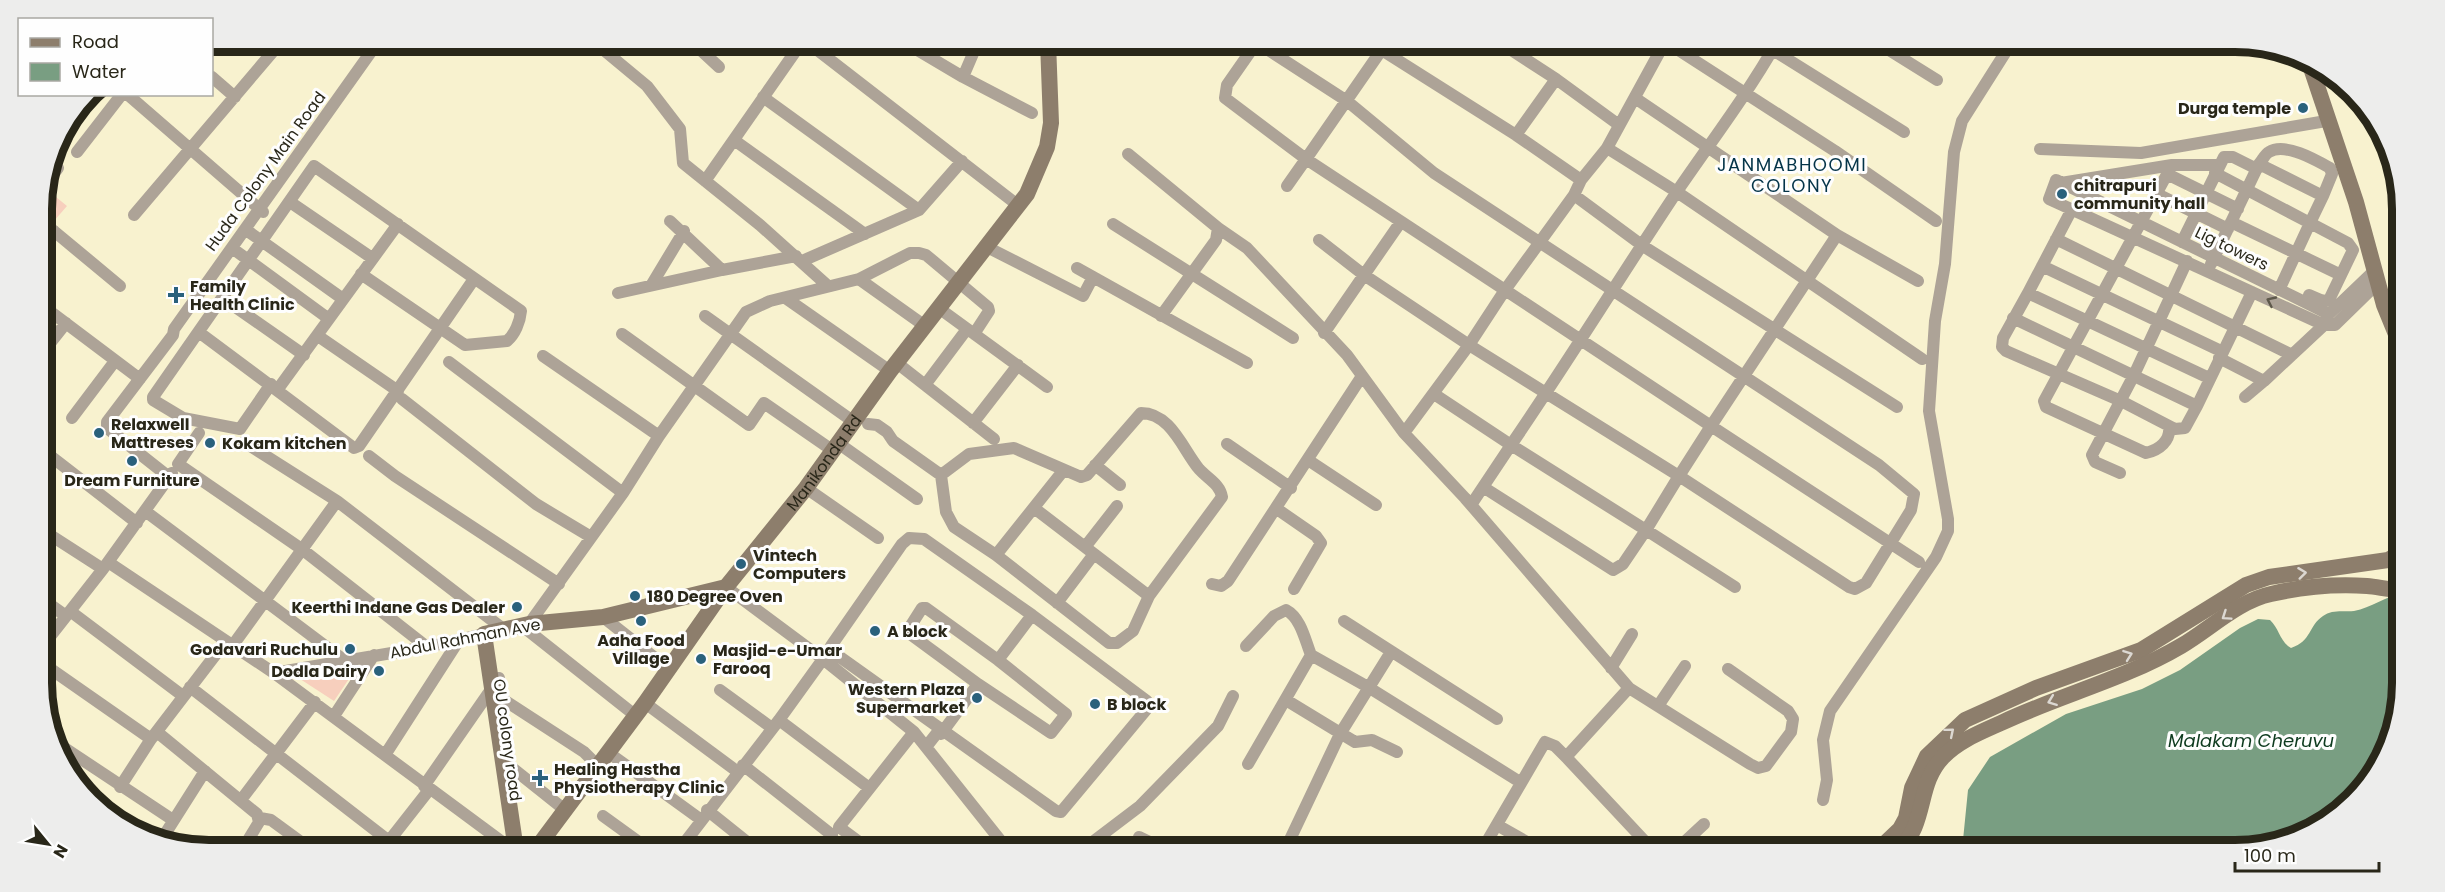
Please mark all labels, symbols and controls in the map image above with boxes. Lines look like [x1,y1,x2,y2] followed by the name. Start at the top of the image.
[18,18,213,96] legend
[72,29,119,54] text: Road
[72,59,126,84] text: Water
[200,87,331,256] street label: Huda Colony Main Road
[2178,97,2291,120] place label: Durga temple
[2296,101,2310,115] marker: Durga temple
[1717,152,1867,198] district label: JANMABHOOMI COLONY
[2074,174,2205,215] place label: chitrapuri community hall
[2055,187,2069,201] marker: chitrapuri community hall
[2191,221,2272,276] street label: Lig towers
[190,275,295,316] place label: Family Health Clinic
[167,286,185,304] marker: Family Health Clinic
[2266,296,2277,308] one-way arrow
[781,410,867,516] street label: Manikonda Rd
[111,413,194,454] place label: Relaxwell Mattreses
[92,426,106,440] marker: Relaxwell Mattreses
[222,432,347,455] place label: Kokam kitchen
[203,436,217,450] marker: Kokam kitchen
[125,454,139,468] marker: Dream Furniture
[64,469,200,492] place label: Dream Furniture
[753,544,846,585] place label: Vintech Computers
[734,557,748,571] marker: Vintech Computers
[2298,567,2307,580] one-way arrow
[647,585,783,608] place label: 180 Degree Oven
[628,589,642,603] marker: 180 Degree Oven
[291,596,505,619] place label: Keerthi Indane Gas Dealer
[510,600,524,614] marker: Keerthi Indane Gas Dealer
[2222,609,2233,620] one-way arrow
[388,613,543,664] street label: Abdul Rahman Ave
[634,614,648,628] marker: Aaha Food Village
[887,620,948,643] place label: A block
[868,624,882,638] marker: A block
[597,629,685,670] place label: Aaha Food Village
[190,638,338,661] place label: Godavari Ruchulu
[713,639,842,680] place label: Masjid-e-Umar Farooq
[343,642,357,656] marker: Godavari Ruchulu
[2122,649,2133,662] one-way arrow
[694,652,708,666] marker: Masjid-e-Umar Farooq
[271,660,368,683] place label: Dodla Dairy
[372,664,386,678] marker: Dodla Dairy
[488,677,527,803] street label: OU colony road
[848,678,965,719] place label: Western Plaza Supermarket
[970,691,984,705] marker: Western Plaza Supermarket
[1107,693,1166,716] place label: B block
[2047,694,2058,707] one-way arrow
[1088,697,1102,711] marker: B block
[1943,728,1954,739] one-way arrow
[2168,728,2334,753] water label: Malakam Cheruvu
[554,758,725,799] place label: Healing Hastha Physiotherapy Clinic
[531,769,549,787] marker: Healing Hastha Physiotherapy Clinic
[18,814,78,874] north arrow
[2235,835,2379,873] scale bar
[48,840,74,862] text: N
[2244,843,2296,868] text: 100 m

